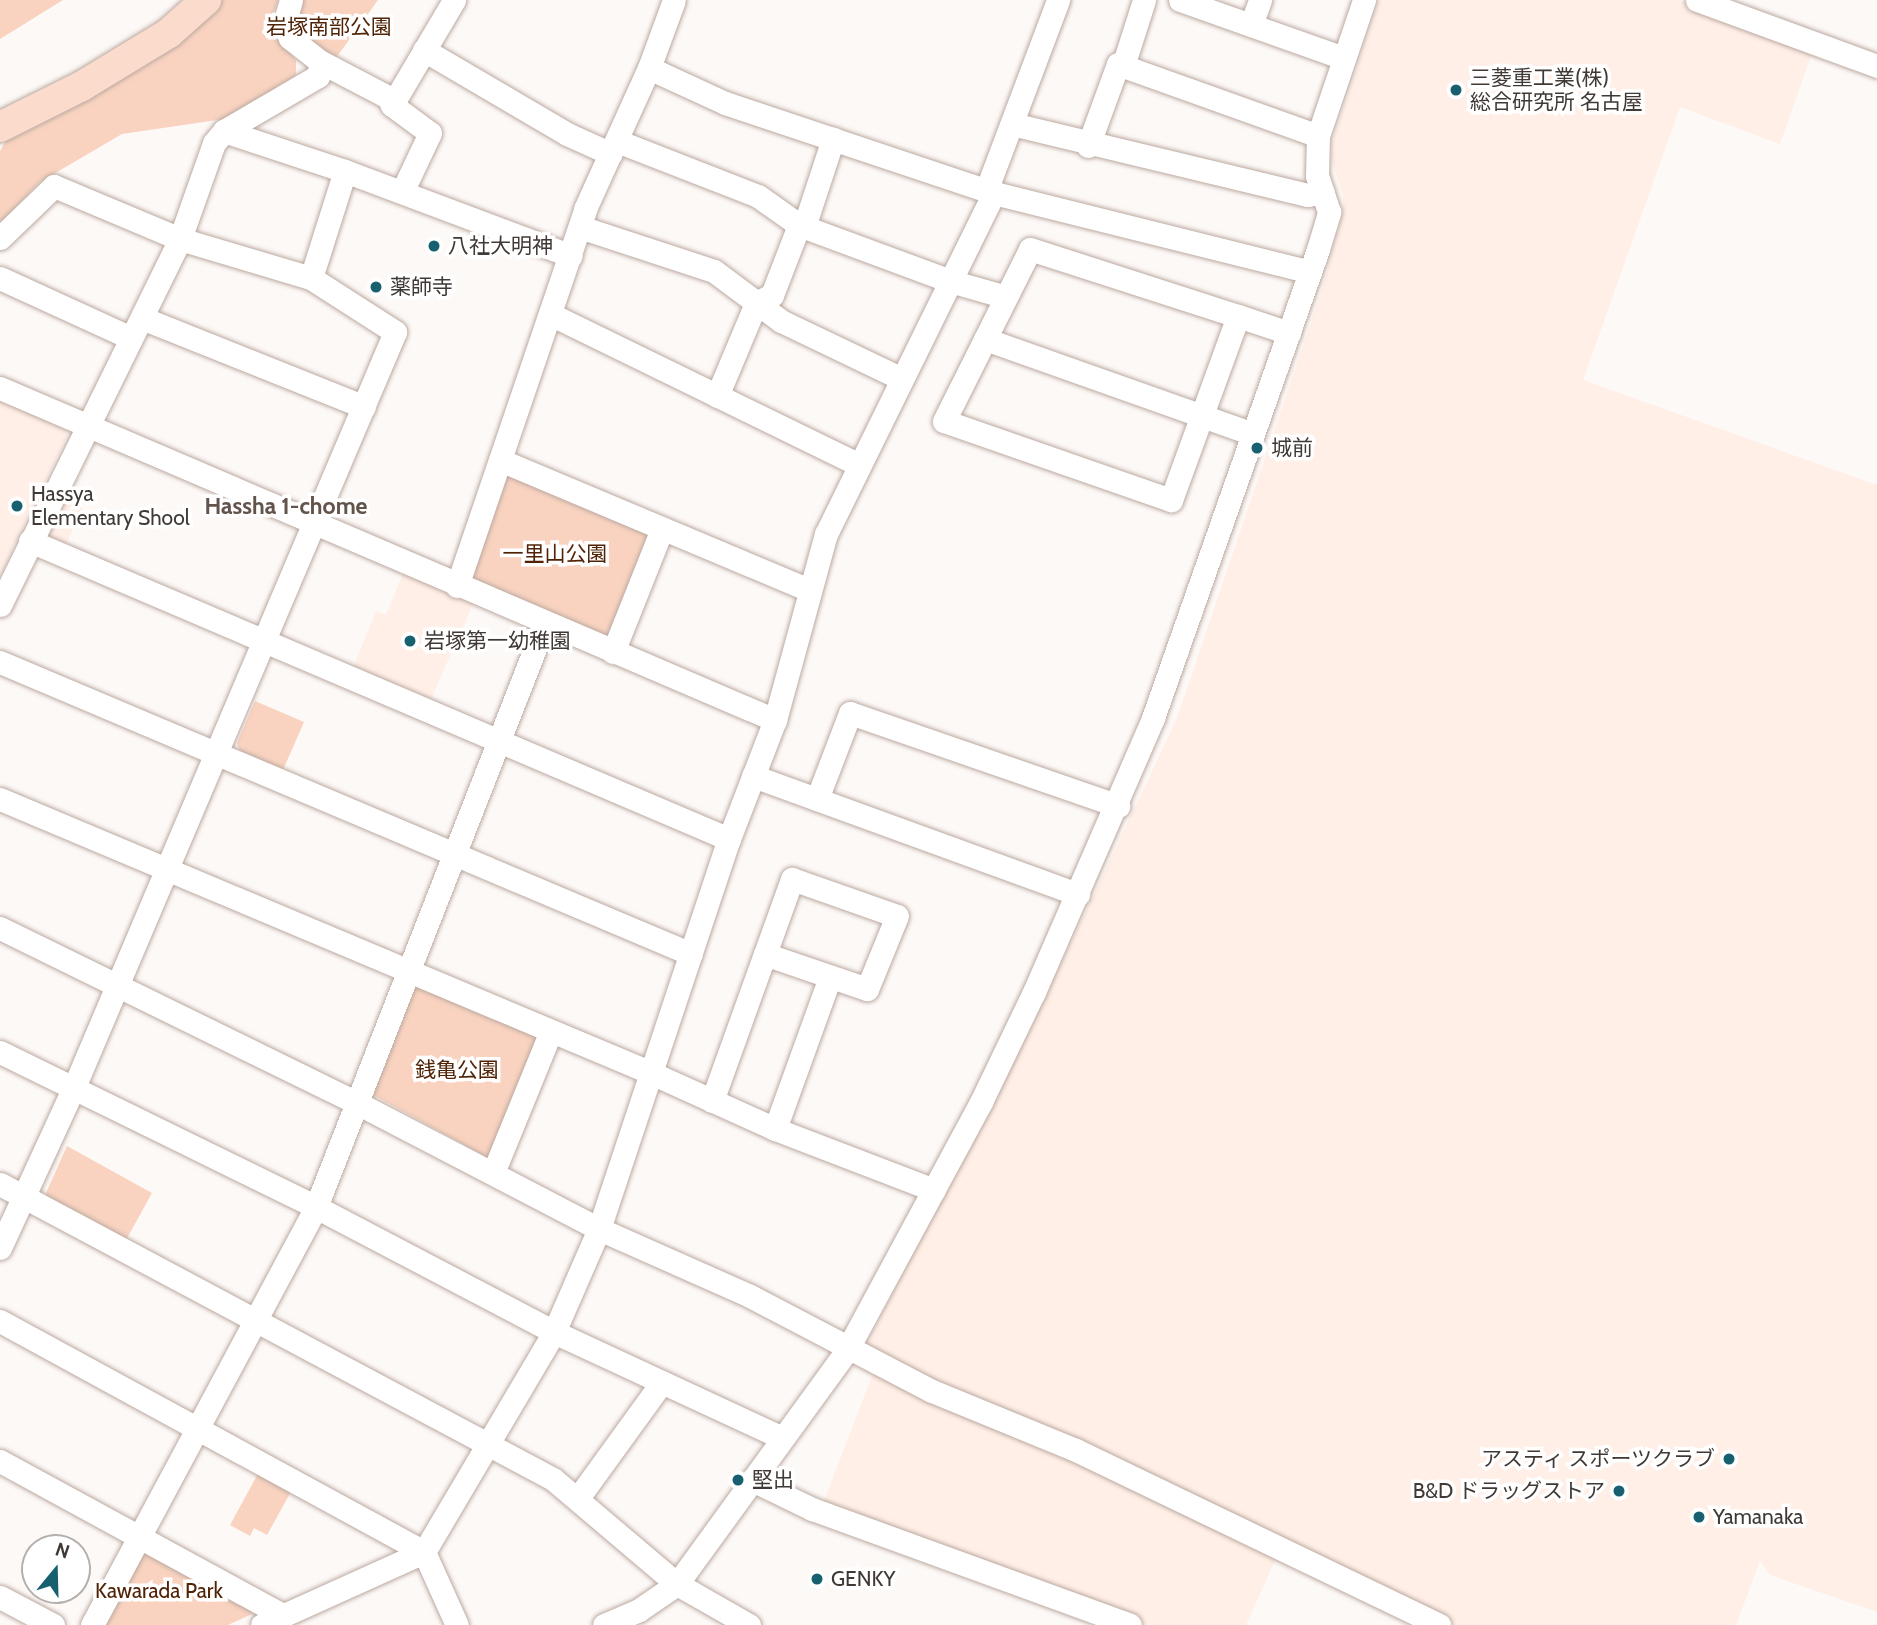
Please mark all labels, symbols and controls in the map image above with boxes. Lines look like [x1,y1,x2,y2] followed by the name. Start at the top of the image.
[266,14,392,40] park label: 岩塚南部公園
[1470,65,1643,115] place label: 三菱重工業(株) 総合研究所 名古屋
[1448,82,1464,98] marker: 三菱重工業(株) 総合研究所 名古屋
[448,233,553,259] place label: 八社大明神
[426,238,442,254] marker: 八社大明神
[390,274,453,300] place label: 薬師寺
[368,279,384,295] marker: 薬師寺
[1271,435,1313,461] place label: 城前
[1249,440,1265,456] marker: 城前
[31,481,190,531] place label: Hassya Elementary Shool
[205,492,367,520] district label: Hassha 1-chome
[9,498,25,514] marker: Hassya Elementary Shool
[503,541,607,567] park label: 一里山公園
[424,628,571,654] place label: 岩塚第一幼稚園
[402,633,418,649] marker: 岩塚第一幼稚園
[415,1057,499,1083] park label: 銭亀公園
[1479,1446,1715,1472] place label: アスティ スポーツクラブ
[1721,1451,1737,1467] marker: アスティ スポーツクラブ
[752,1467,794,1493] place label: 堅出
[730,1472,746,1488] marker: 堅出
[1413,1478,1605,1504] place label: B&D ドラッグストア
[1611,1483,1627,1499] marker: B&D ドラッグストア
[1713,1504,1803,1530] place label: Yamanaka
[1691,1509,1707,1525] marker: Yamanaka
[21,1534,91,1604] north arrow
[52,1538,72,1564] text: N
[831,1566,895,1592] place label: GENKY
[809,1571,825,1587] marker: GENKY
[95,1578,223,1604] park label: Kawarada Park

